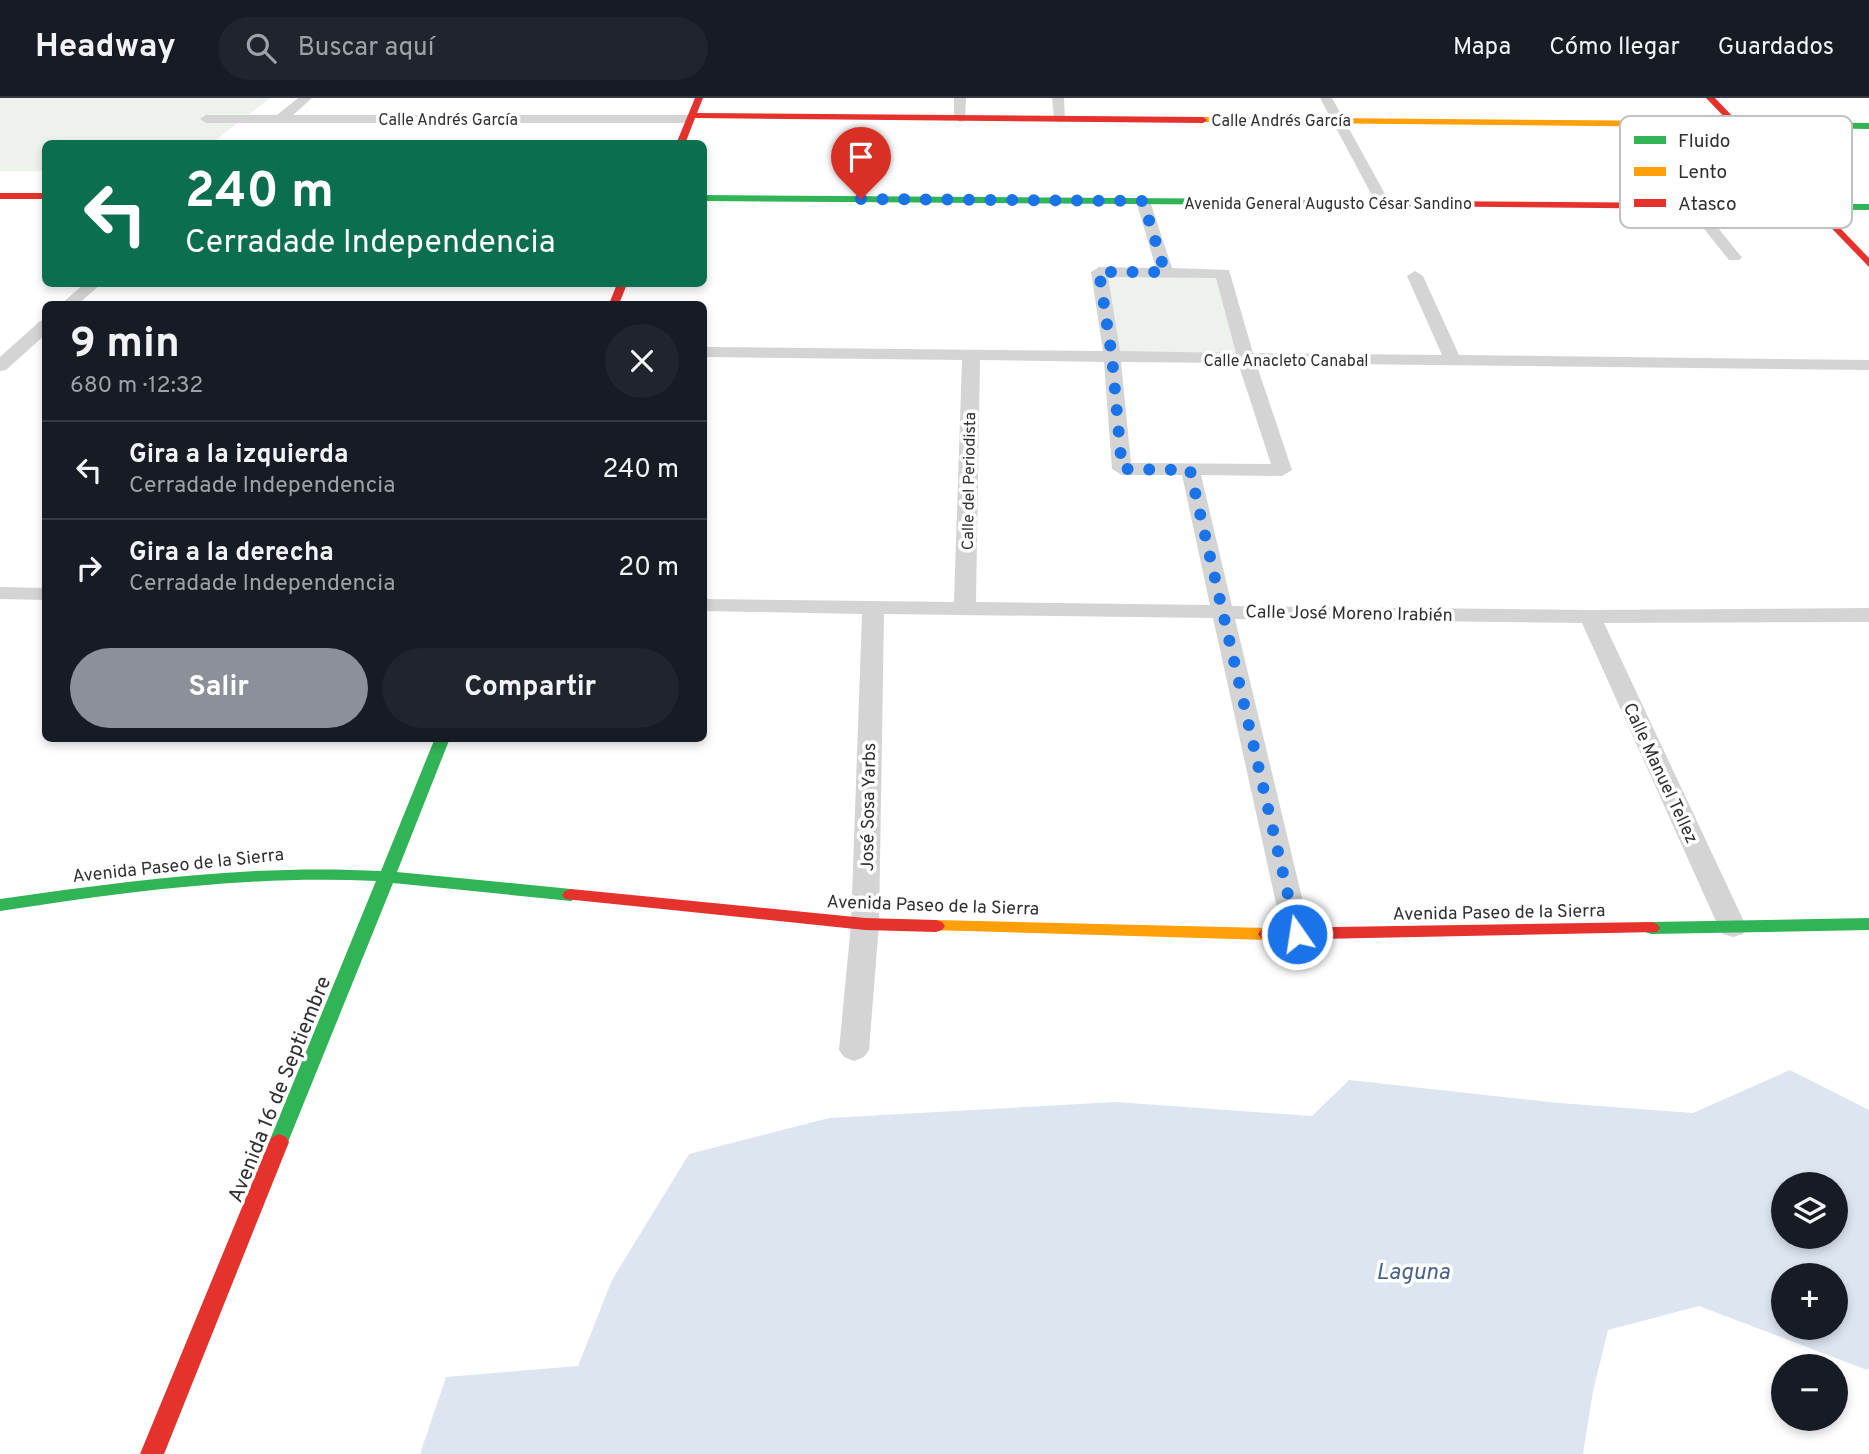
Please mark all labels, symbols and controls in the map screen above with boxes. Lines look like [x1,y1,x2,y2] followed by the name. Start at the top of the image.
[218,17,708,80] search box
[35,27,176,69] text: Headway
[242,29,280,67] icon: search
[298,32,434,65] text: Buscar aquí
[1453,33,1511,63] text: Mapa
[1549,33,1680,63] text: Cómo llegar
[1718,33,1834,63] text: Guardados
[378,111,518,131] street label: Calle Andrés García
[1211,112,1351,132] street label: Calle Andrés García
[1620,116,1852,228] legend
[831,127,891,199] pin
[1678,130,1730,154] text: Fluido
[842,138,880,176] icon: arrive
[1678,161,1727,185] text: Lento
[185,163,334,225] text: 240 m
[70,168,161,259] icon: left
[1678,193,1737,217] text: Atasco
[1184,195,1472,215] street label: Avenida General Augusto César Sandino
[185,224,555,264] text: Cerradade Independencia
[70,319,180,372] text: 9 min
[605,324,679,398] button: close
[1203,352,1369,372] street label: Calle Anacleto Canabal
[70,372,203,401] text: 680 m · 12:32
[959,412,981,550] street label: Calle del Periodista
[129,439,348,472] text: Gira a la izquierda
[70,451,108,489] icon: left
[602,454,679,487] text: 240 m
[129,472,395,501] text: Cerradade Independencia
[129,537,334,570] text: Gira a la derecha
[70,549,108,587] icon: right
[618,552,679,585] text: 20 m
[129,570,395,599] text: Cerradade Independencia
[1245,601,1453,628] street label: Calle José Moreno Irabién
[70,648,368,728] button: Salir
[382,648,679,728] button: Compartir
[1617,700,1702,848] street label: Calle Manuel Tellez
[857,742,882,872] street label: José Sosa Yarbs
[71,844,285,889] street label: Avenida Paseo de la Sierra
[826,891,1040,922] street label: Avenida Paseo de la Sierra
[1260,897,1334,971] position arrow
[1393,900,1605,927] street label: Avenida Paseo de la Sierra
[223,972,338,1207] street label: Avenida 16 de Septiembre
[1771,1172,1848,1431] map controls
[1771,1172,1848,1249] button: layers
[1376,1259,1450,1288] water label: Laguna
[1771,1263,1848,1340] button: +
[1771,1354,1848,1431] button: −

